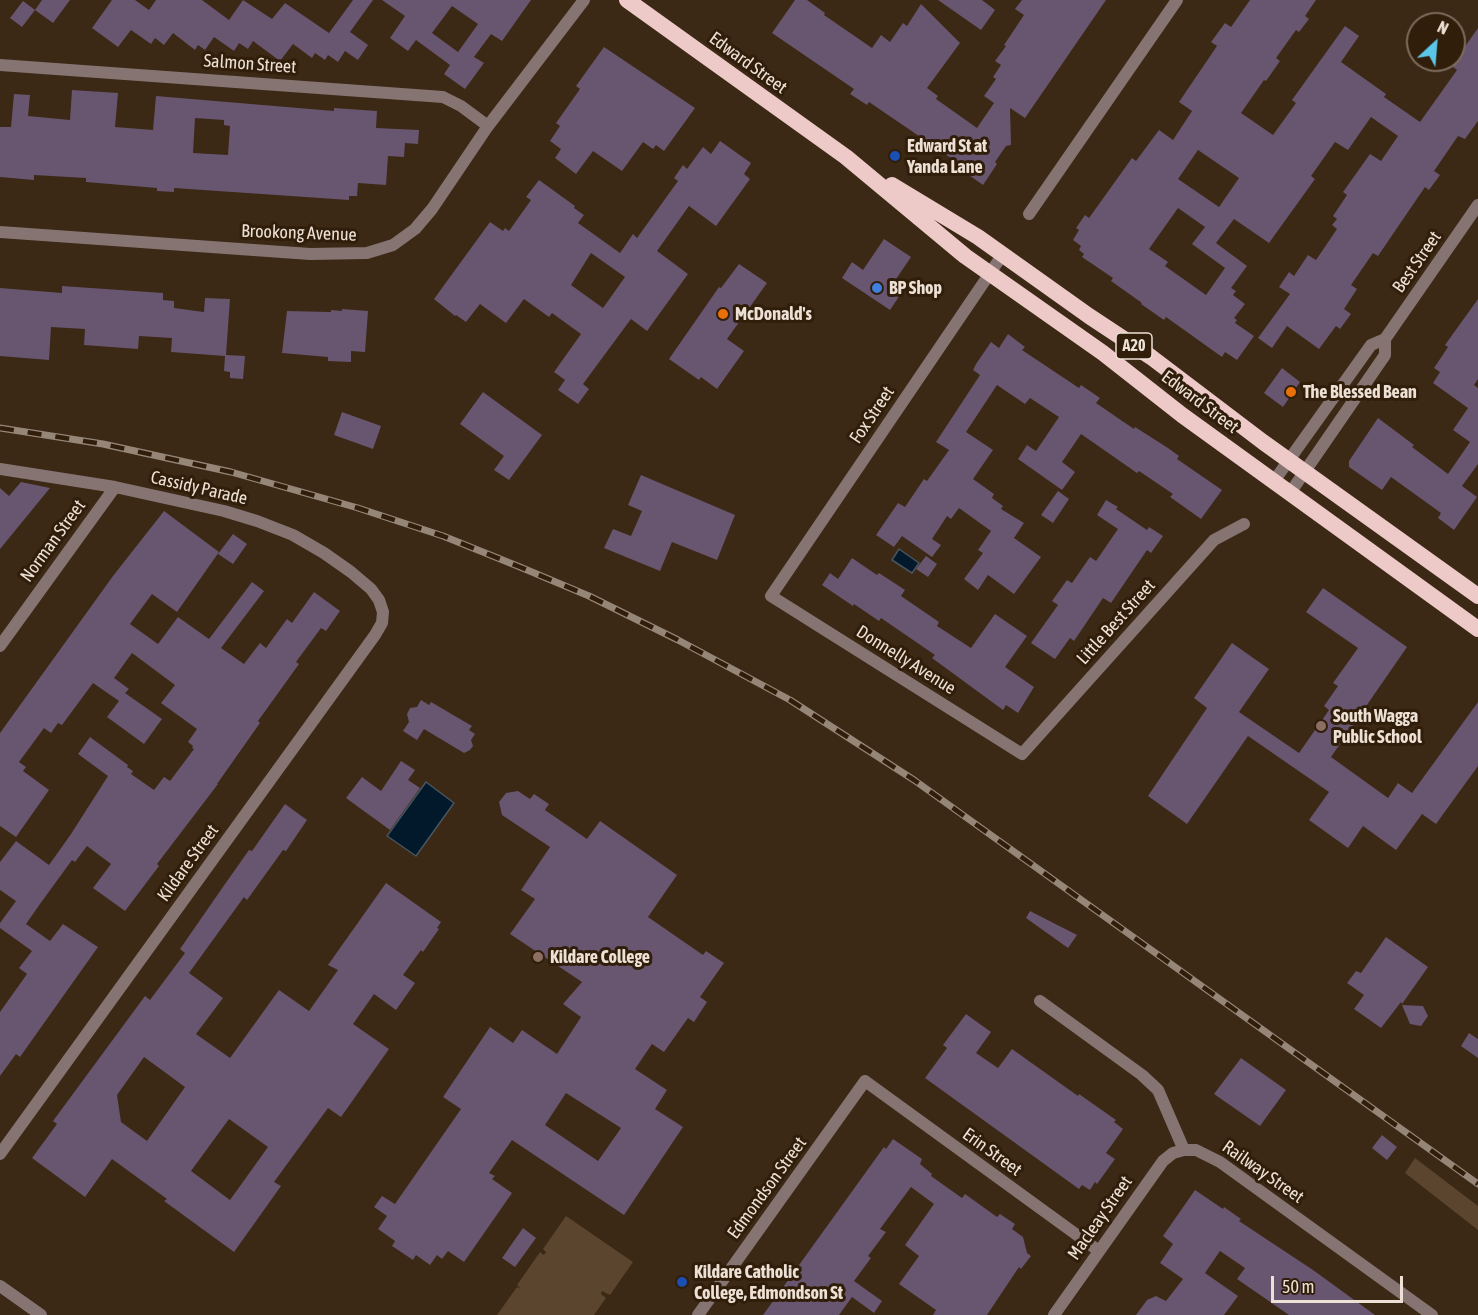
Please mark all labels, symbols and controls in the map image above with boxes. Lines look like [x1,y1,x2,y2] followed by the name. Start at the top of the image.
[1406,12,1466,72] north arrow
[1435,17,1451,38] text: N
[705,28,791,98] street label: Edward Street
[203,50,297,78] street label: Salmon Street
[907,135,987,178] place label: Edward St at Yanda Lane
[888,149,902,163] marker: Edward St at Yanda Lane
[241,220,357,246] street label: Brookong Avenue
[1388,227,1446,297] street label: Best Street
[889,277,942,299] place label: BP Shop
[870,281,884,295] marker: BP Shop
[735,303,812,325] place label: McDonald's
[716,307,730,321] marker: McDonald's
[1116,333,1152,359] road number: A20
[1157,366,1243,438] street label: Edward Street
[1303,381,1417,403] place label: The Blessed Bean
[845,382,899,448] street label: Fox Street
[1284,385,1298,399] marker: The Blessed Bean
[149,466,249,510] street label: Cassidy Parade
[16,496,90,586] street label: Norman Street
[1072,575,1160,669] street label: Little Best Street
[852,621,960,699] street label: Donnelly Avenue
[1333,705,1422,748] place label: South Wagga Public School
[1314,719,1328,733] marker: South Wagga Public School
[153,820,223,906] street label: Kildare Street
[550,946,650,968] place label: Kildare College
[531,950,545,964] marker: Kildare College
[958,1123,1026,1181] street label: Erin Street
[723,1133,811,1243] street label: Edmondson Street
[1218,1136,1308,1208] street label: Railway Street
[1063,1172,1137,1264] street label: Macleay Street
[694,1261,843,1304] place label: Kildare Catholic College, Edmondson St
[1274,1264,1406,1302] scale bar
[675,1275,689,1289] marker: Kildare Catholic College, Edmondson St
[1282,1276,1314,1297] text: 50 m

